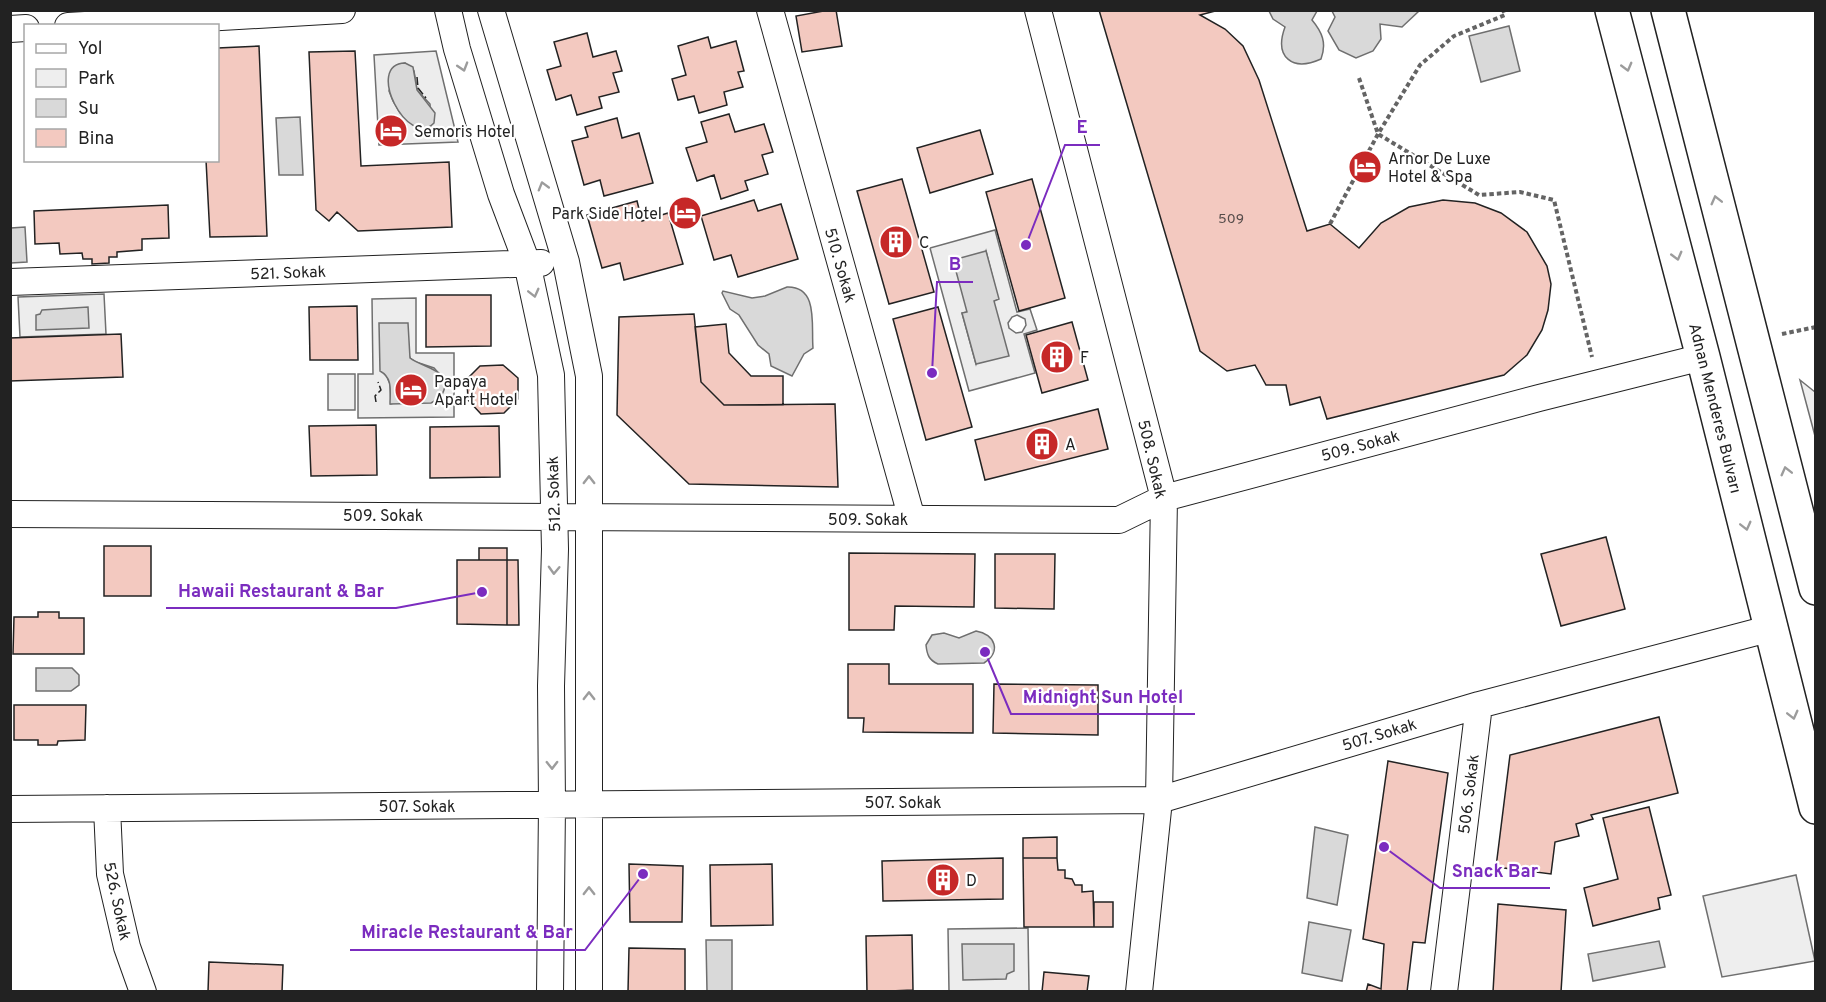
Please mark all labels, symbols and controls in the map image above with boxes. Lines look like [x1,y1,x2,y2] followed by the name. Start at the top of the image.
[24,24,219,162] legend
[78,38,103,61] text: Yol
[456,61,468,72] one-way arrow
[1620,61,1632,72] one-way arrow
[78,68,115,91] text: Park
[78,98,99,121] text: Su
[1065,109,1100,145] callout: E
[373,113,409,149] hotel icon: Semoris Hotel
[1076,117,1088,140] text: E
[414,123,515,143] place label: Semoris Hotel
[78,128,114,151] text: Bina
[1347,149,1383,185] hotel icon: Arnor De Luxe Hotel & Spa
[1388,150,1491,188] place label: Arnor De Luxe Hotel & Spa
[538,181,550,191] one-way arrow
[667,195,703,231] hotel icon: Park Side Hotel
[1711,196,1724,206] one-way arrow
[552,205,662,225] place label: Park Side Hotel
[1218,211,1244,228] house number: 509
[878,224,914,260] building icon: C
[819,226,859,305] street label: 510. Sokak
[919,234,929,254] place label: C
[937,246,973,282] callout: B
[1669,250,1682,260] one-way arrow
[949,254,961,277] text: B
[250,263,326,285] street label: 521. Sokak
[526,288,539,298] one-way arrow
[1683,321,1745,496] street label: Adnan Menderes Bulvarı
[1039,339,1075,375] building icon: F
[1080,349,1089,369] place label: F
[393,372,429,408] hotel icon: Papaya Apart Hotel
[434,373,518,411] place label: Papaya Apart Hotel
[1132,418,1170,501] street label: 508. Sokak
[1024,426,1060,462] building icon: A
[1319,427,1402,467] street label: 509. Sokak
[1065,436,1076,456] place label: A
[544,455,566,532] street label: 512. Sokak
[1780,466,1793,476] one-way arrow
[583,476,595,485] one-way arrow
[343,507,423,527] street label: 509. Sokak
[828,511,908,531] street label: 509. Sokak
[1739,520,1751,531] one-way arrow
[548,566,560,575] one-way arrow
[166,572,396,608] callout: Hawaii Restaurant & Bar
[178,581,384,604] text: Hawaii Restaurant & Bar
[1011,678,1195,714] callout: Midnight Sun Hotel
[1023,687,1183,710] text: Midnight Sun Hotel
[583,692,595,701] one-way arrow
[1785,710,1798,720] one-way arrow
[1340,715,1419,757] street label: 507. Sokak
[1455,753,1485,835] street label: 506. Sokak
[546,761,558,770] one-way arrow
[864,794,942,814] street label: 507. Sokak
[378,798,456,818] street label: 507. Sokak
[1440,852,1550,888] callout: Snack Bar
[98,860,134,943] street label: 526. Sokak
[1452,861,1539,884] text: Snack Bar
[925,862,961,898] building icon: D
[966,872,977,892] place label: D
[583,887,595,896] one-way arrow
[350,914,585,950] callout: Miracle Restaurant & Bar
[361,922,573,945] text: Miracle Restaurant & Bar

